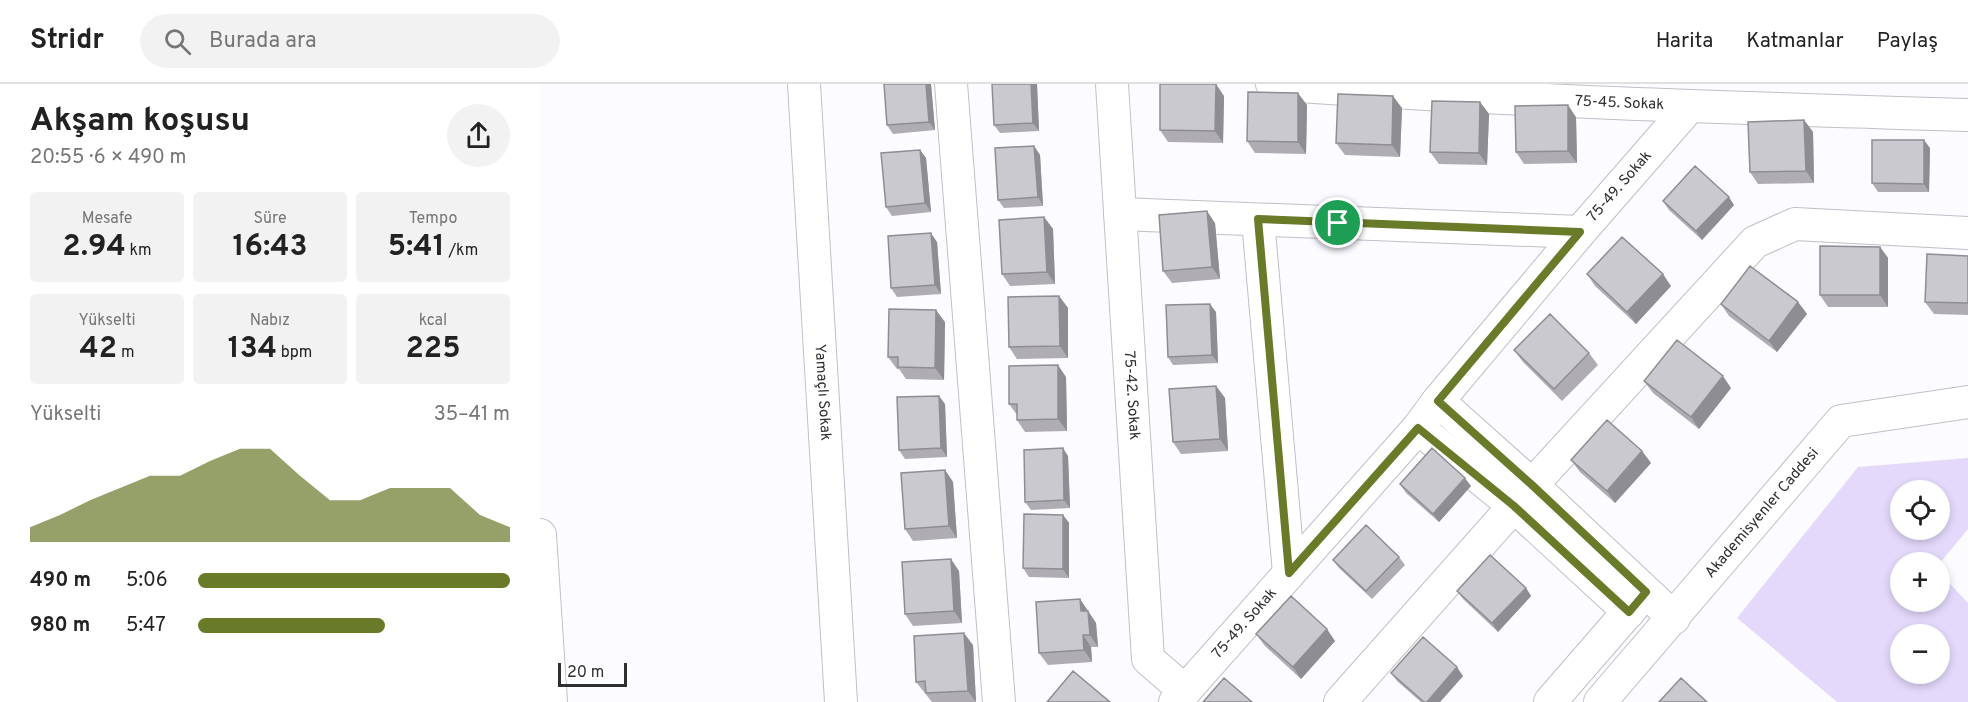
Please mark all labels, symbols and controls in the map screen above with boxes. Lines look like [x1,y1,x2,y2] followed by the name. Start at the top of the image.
[140,14,560,68] search box
[30,23,104,59] text: Stridr
[161,25,194,58] icon: search
[209,28,317,55] text: Burada ara
[1656,28,1713,55] text: Harita
[1746,28,1844,55] text: Katmanlar
[1877,28,1938,55] text: Paylaş
[1574,92,1664,114] street label: 75-45. Sokak
[30,101,250,143] text: Akşam koşusu
[447,104,510,167] button: share
[30,145,186,171] text: 20:55 · 6 × 490 m
[1583,147,1656,226] street label: 75-49. Sokak
[1312,197,1363,248] pin
[1321,206,1354,239] icon: arrive
[82,209,132,229] text: Mesafe
[253,209,287,229] text: Süre
[409,209,457,229] text: Tempo
[62,229,126,266] text: 2.94
[233,229,308,266] text: 16:43
[388,229,445,266] text: 5:41
[126,241,152,261] text: km
[445,241,478,261] text: /km
[79,311,135,331] text: Yükselti
[250,311,290,331] text: Nabız
[419,311,447,331] text: kcal
[80,331,117,368] text: 42
[228,331,277,368] text: 134
[405,331,461,368] text: 225
[117,343,134,363] text: m
[277,343,312,363] text: bpm
[810,344,835,441] street label: Yamaçlı Sokak
[1119,350,1144,440] street label: 75-42. Sokak
[30,402,101,428] text: Yükselti
[434,402,510,428] text: 35–41 m
[1701,444,1823,582] street label: Akademisyenler Caddesi
[1890,480,1950,684] map controls
[1890,480,1950,540] button: locate
[1890,552,1950,612] button: +
[30,568,91,594] text: 490 m
[126,568,168,594] text: 5:06
[1208,584,1281,663] street label: 75-49. Sokak
[30,613,90,639] text: 980 m
[126,613,166,639] text: 5:47
[1890,624,1950,684] button: −
[558,660,627,688] scale bar
[567,663,604,683] text: 20 m

